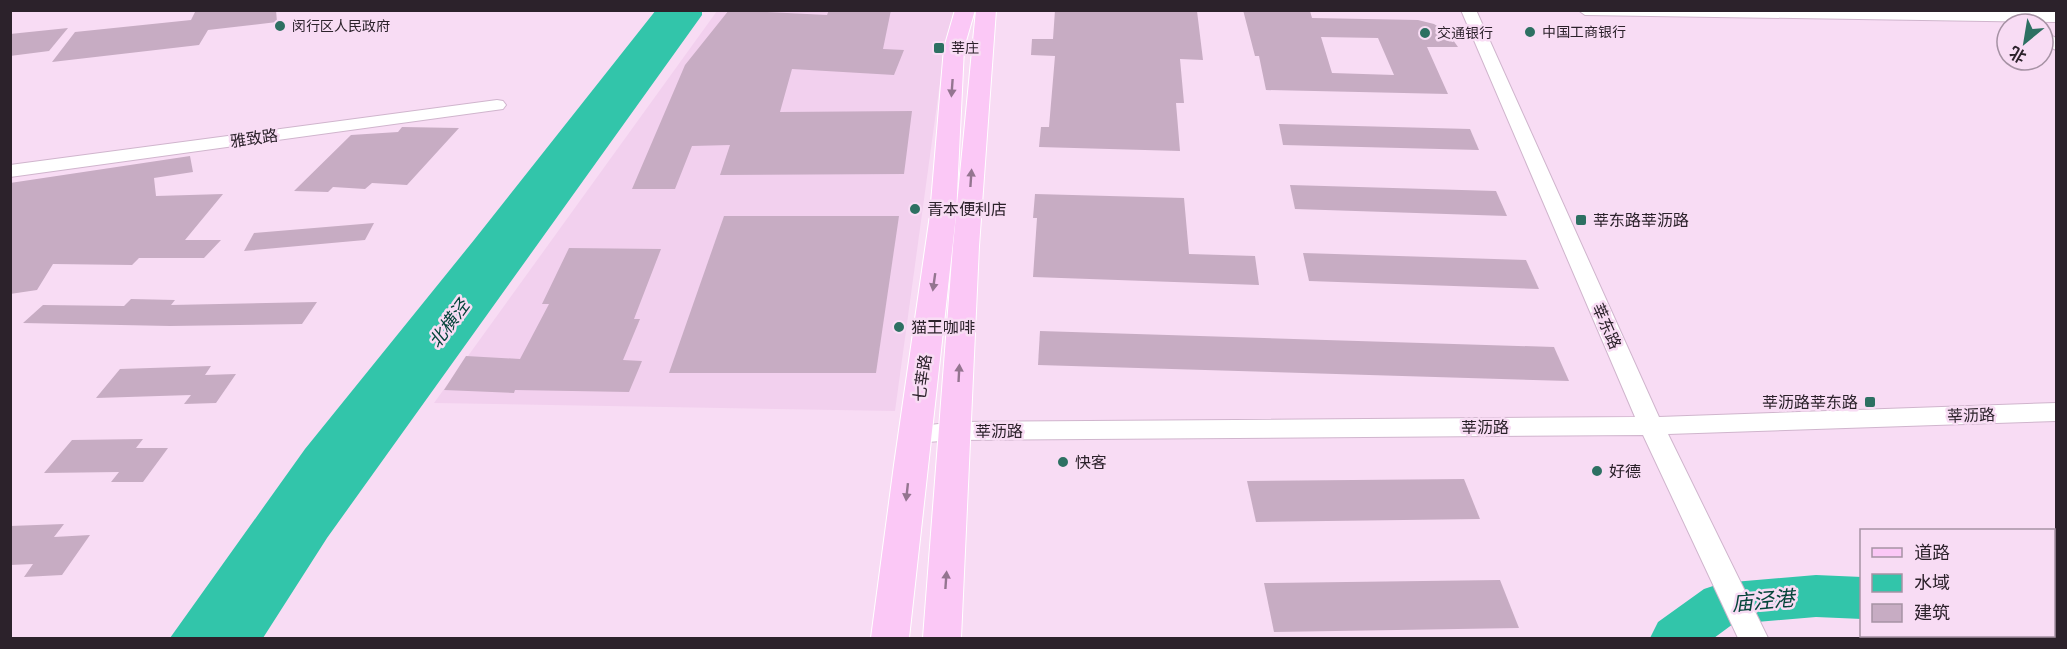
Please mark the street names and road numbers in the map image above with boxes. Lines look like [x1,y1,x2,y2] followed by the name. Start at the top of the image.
[229,126,279,150] street label: 雅致路
[1589,301,1624,352] street label: 莘东路
[911,353,934,403] street label: 七莘路
[1947,406,1995,425] street label: 莘沥路
[1461,419,1509,436] street label: 莘沥路
[975,423,1023,440] street label: 莘沥路

